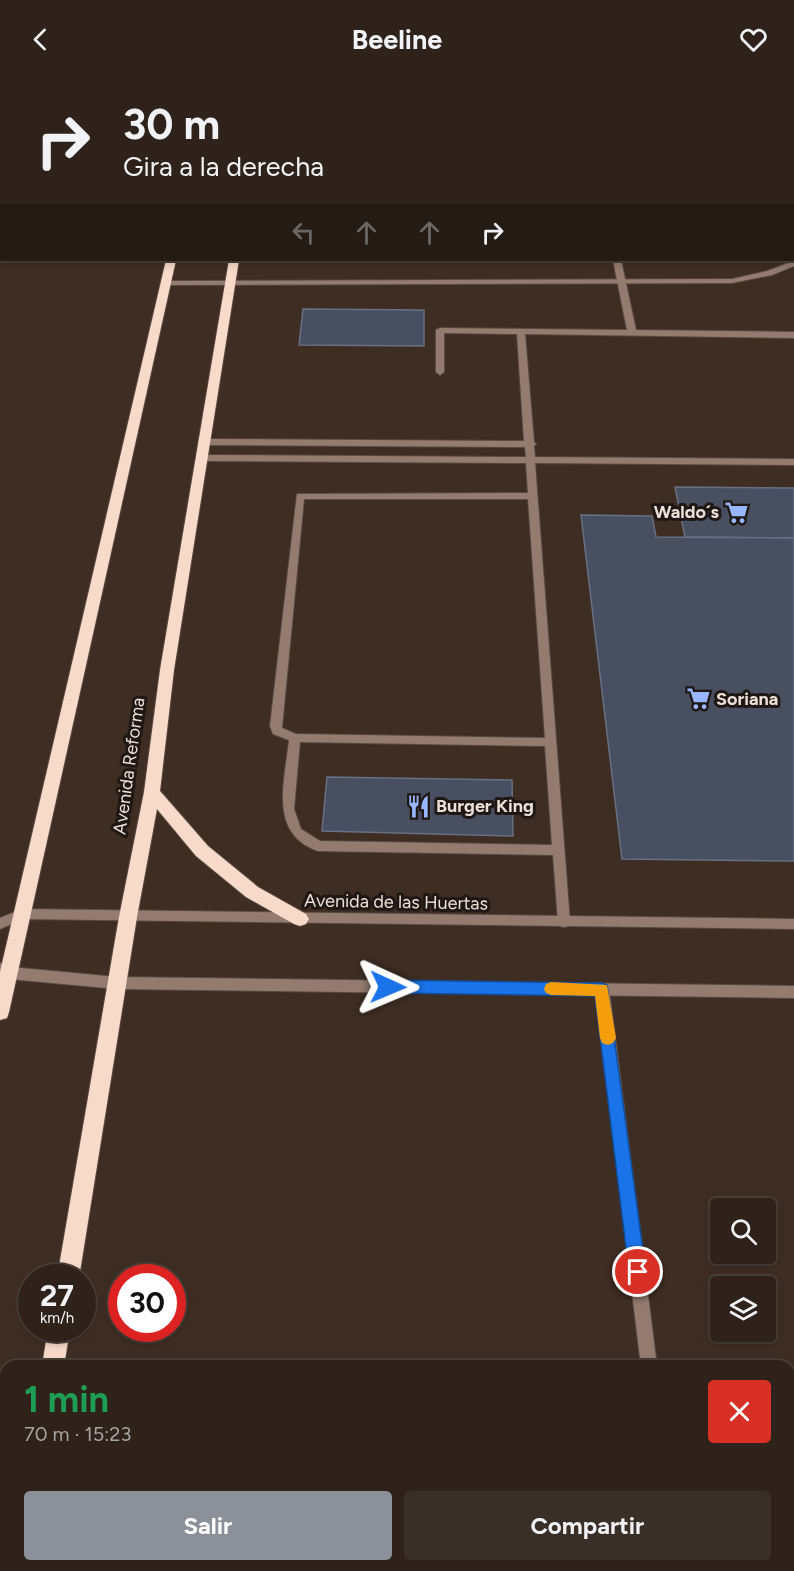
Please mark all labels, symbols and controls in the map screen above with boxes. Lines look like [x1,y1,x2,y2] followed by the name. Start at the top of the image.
[24,23,57,56] icon: back
[352,23,442,56] text: Beeline
[737,23,770,56] icon: heart
[123,99,220,150] text: 30 m
[24,102,102,180] icon: right
[123,150,324,183] text: Gira a la derecha
[287,216,320,249] icon: left
[350,216,383,249] icon: ahead
[413,216,446,249] icon: ahead
[476,216,509,249] icon: right
[724,499,750,525] supermarket icon: Waldo´s
[654,501,720,523] place label: Waldo´s
[685,686,711,712] supermarket icon: Soriana
[716,688,778,710] place label: Soriana
[108,696,150,836] street label: Avenida Reforma
[405,793,431,819] restaurant icon: Burger King
[436,795,534,817] place label: Burger King
[304,889,488,915] street label: Avenida de las Huertas
[356,955,420,1019] position arrow
[710,1198,776,1342] map controls
[710,1198,776,1264] button: search
[612,1246,663,1297] pin
[621,1255,654,1288] icon: arrive
[108,1264,186,1342] speed limit sign: 30
[710,1276,776,1342] button: layers
[40,1277,74,1314] text: 27
[40,1309,74,1327] text: km/h
[24,1378,109,1421] text: 1 min
[708,1380,771,1443] button: close
[24,1422,131,1446] text: 70 m · 15:23
[24,1491,392,1560] button: Salir
[404,1491,771,1560] button: Compartir

